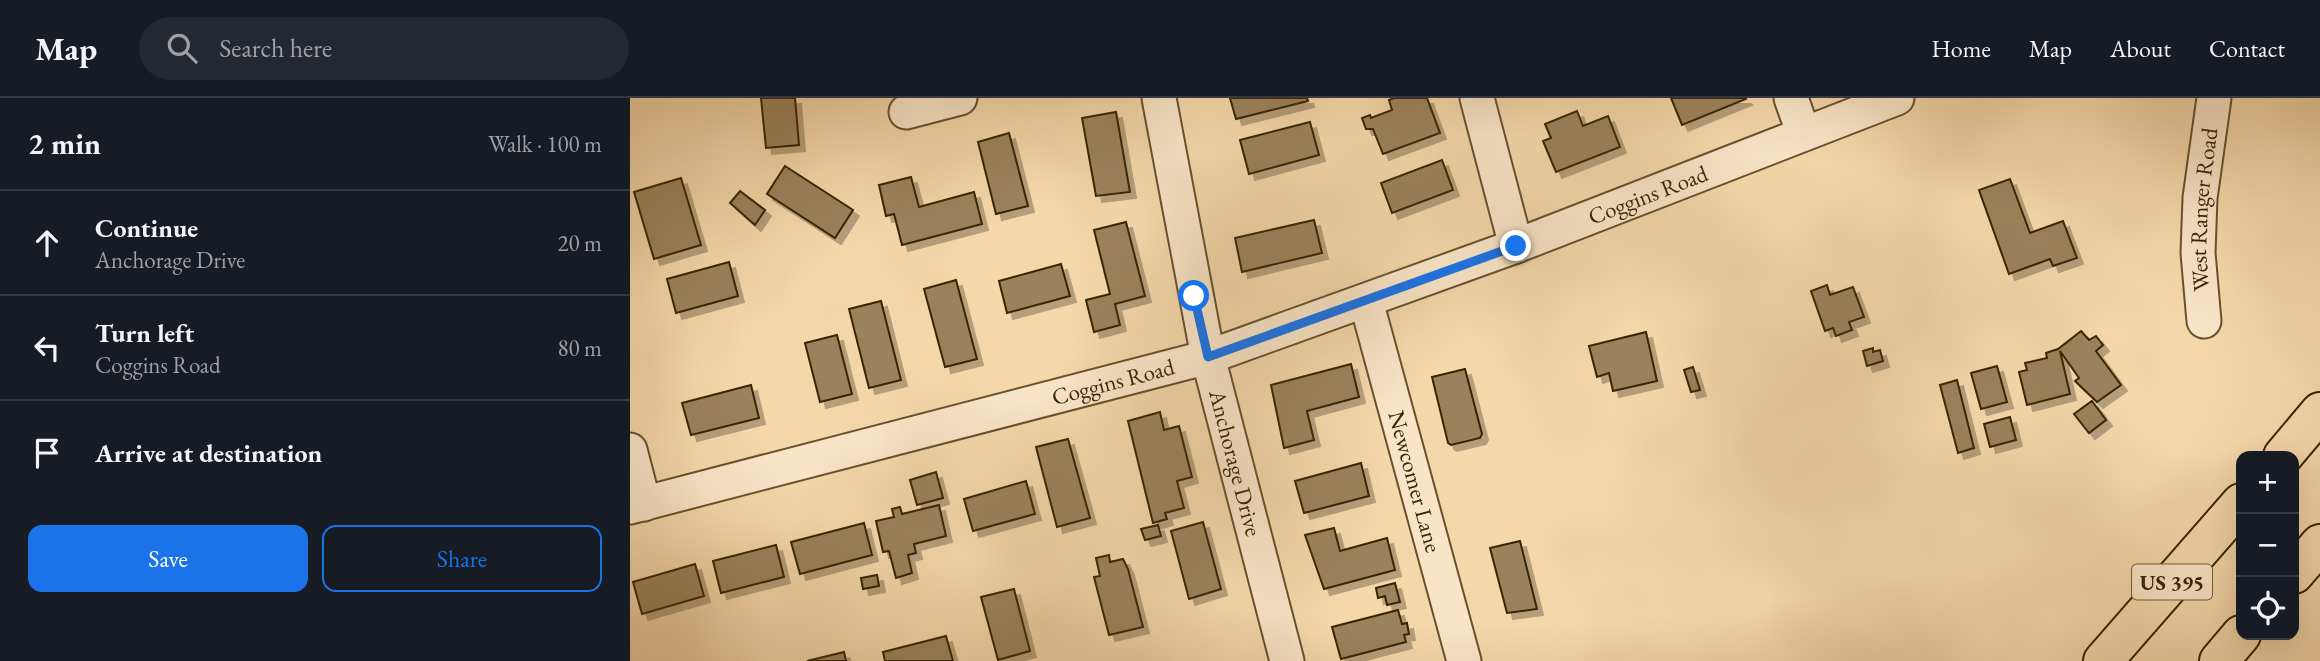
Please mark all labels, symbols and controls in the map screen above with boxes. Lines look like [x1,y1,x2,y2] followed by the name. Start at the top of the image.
[139,17,629,80] search box
[35,27,97,70] text: Map
[163,29,201,67] icon: search
[219,31,332,65] text: Search here
[1931,33,1991,64] text: Home
[2029,33,2072,64] text: Map
[2110,33,2171,64] text: About
[2209,33,2285,64] text: Contact
[28,124,101,163] text: 2 min
[2183,125,2225,293] street label: West Ranger Road
[488,129,602,159] text: Walk · 100 m
[1584,158,1712,232] street label: Coggins Road
[95,211,198,245] text: Continue
[28,224,66,262] icon: ahead
[557,228,602,258] text: 20 m
[1500,230,1531,261] route end
[95,245,245,275] text: Anchorage Drive
[1178,280,1209,311] route start
[95,316,194,350] text: Turn left
[28,329,66,367] icon: left
[557,333,602,363] text: 80 m
[95,350,221,380] text: Coggins Road
[1048,351,1178,412] street label: Coggins Road
[1202,385,1269,539] street label: Anchorage Drive
[1382,407,1449,556] street label: Newcomer Lane
[28,434,66,472] icon: arrive
[95,436,322,470] text: Arrive at destination
[2236,451,2299,640] map controls
[2236,451,2299,514] button: +
[2236,514,2299,577] button: −
[28,525,308,592] button: Save
[322,525,602,592] button: Share
[2132,564,2212,600] road number: US 395
[2236,577,2299,640] button: locate

